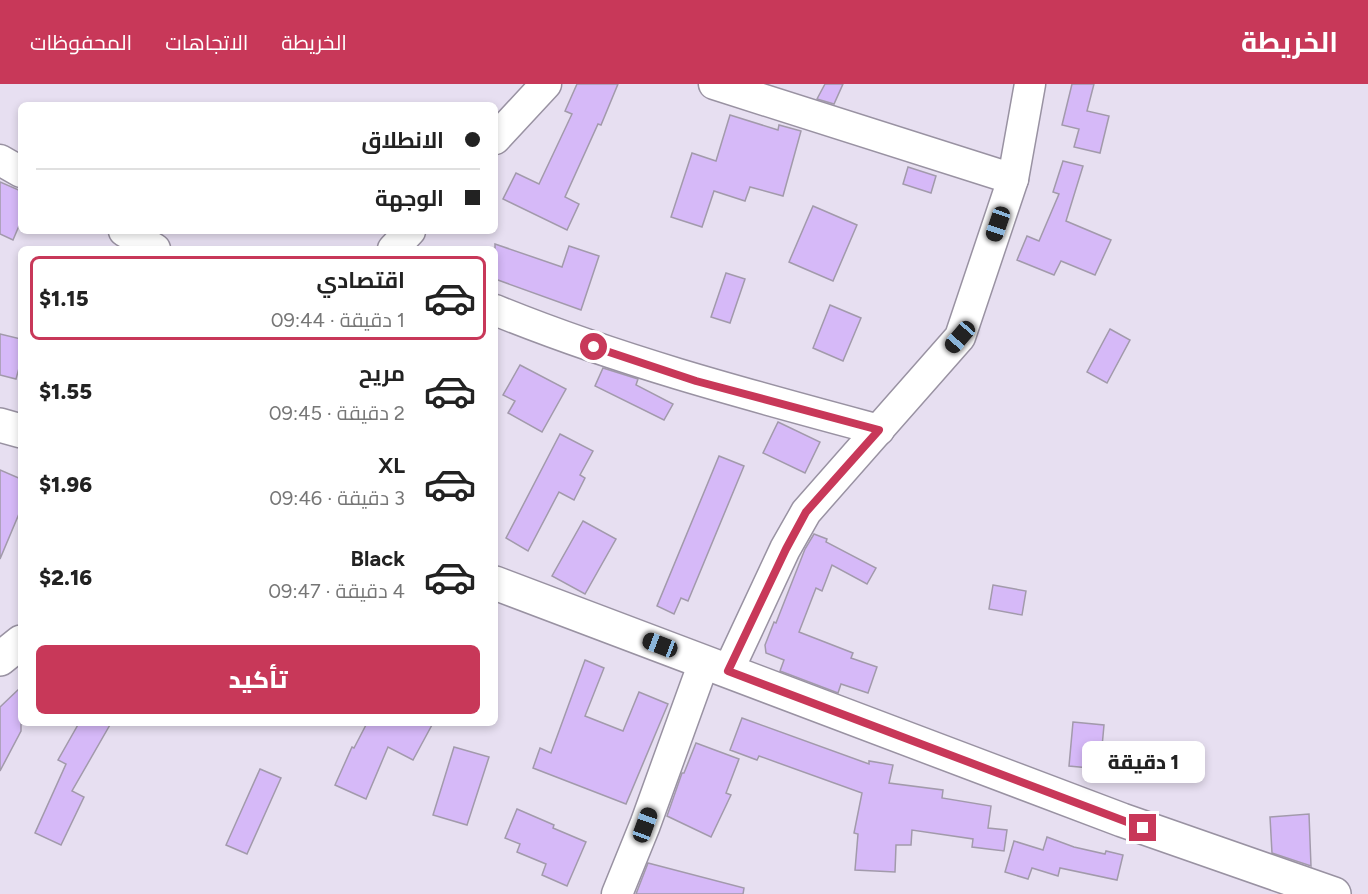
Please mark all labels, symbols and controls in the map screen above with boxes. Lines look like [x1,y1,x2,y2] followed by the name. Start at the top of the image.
[1241,25,1338,59] text: الخريطة
[30,30,132,55] text: المحفوظات
[165,30,248,55] text: الاتجاهات
[281,30,347,55] text: الخريطة
[361,127,444,154] text: الانطلاق
[375,185,444,212] text: الوجهة
[984,204,1012,244] car
[316,267,405,294] text: اقتصادي
[423,271,477,325] icon: car
[39,285,89,312] text: $1.15
[271,308,405,332] text: 1 دقيقة · 09:44
[941,318,979,356] car
[580,333,607,360] route start
[359,360,405,387] text: مريح
[423,364,477,418] icon: car
[39,378,92,405] text: $1.55
[269,401,405,425] text: 2 دقيقة · 09:45
[378,452,405,479] text: XL
[423,457,477,511] icon: car
[39,471,92,498] text: $1.96
[269,486,405,510] text: 3 دقيقة · 09:46
[351,545,405,572] text: Black
[423,550,477,604] icon: car
[39,564,92,591] text: $2.16
[268,579,405,603] text: 4 دقيقة · 09:47
[640,630,680,660] car
[36,645,480,714] button: تأكيد
[1082,741,1204,783] callout: 1 دقيقة
[1108,750,1179,774] text: 1 دقيقة
[630,805,660,845] car
[1129,814,1156,841] route end

